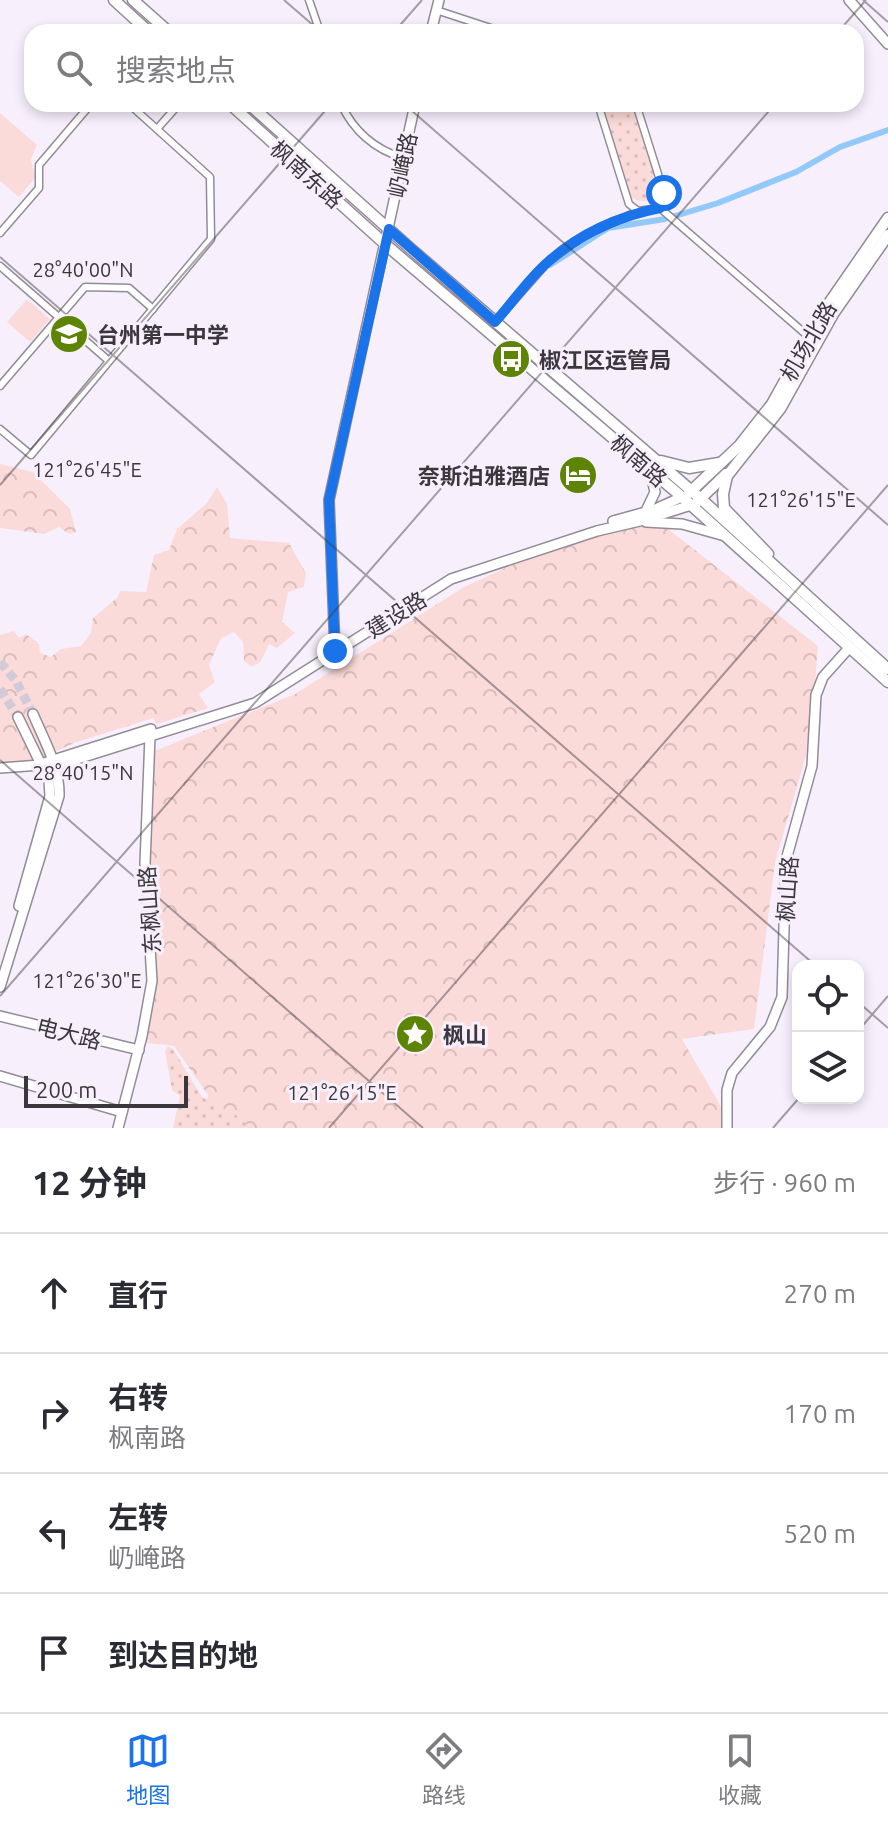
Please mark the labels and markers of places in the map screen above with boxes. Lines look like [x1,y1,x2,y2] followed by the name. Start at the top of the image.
[48,313,90,355] school or university icon: 台州第一中学
[97,322,229,347] place label: 台州第一中学
[490,338,532,380] bus stop icon: 椒江区运管局
[539,347,671,372] place label: 椒江区运管局
[557,454,599,496] hotel icon: 奈斯泊雅酒店
[418,463,550,488] place label: 奈斯泊雅酒店
[394,1013,436,1055] place icon: 枫山
[443,1022,487,1047] place label: 枫山

